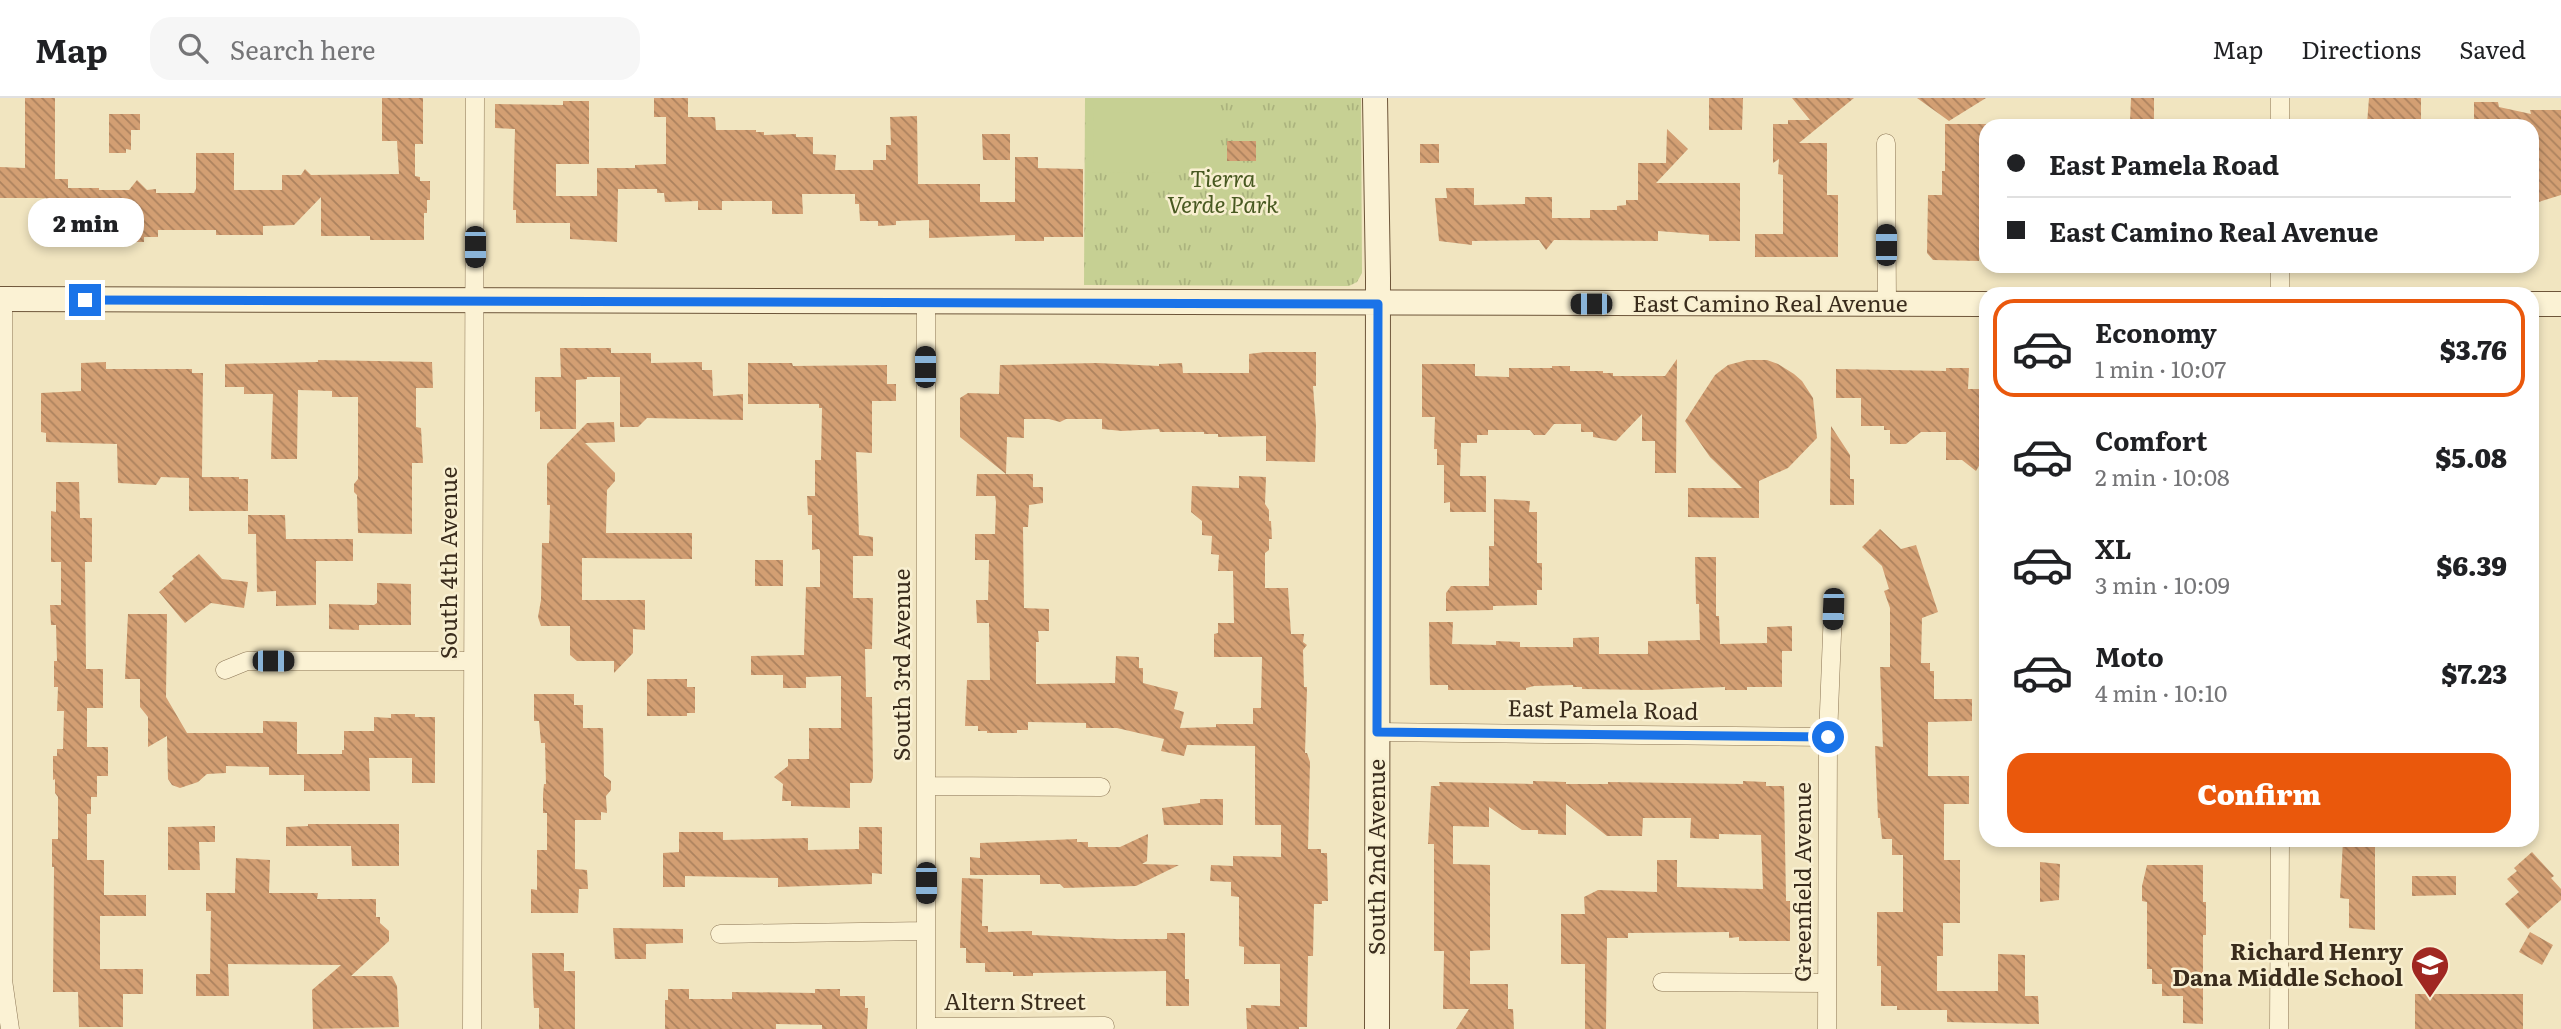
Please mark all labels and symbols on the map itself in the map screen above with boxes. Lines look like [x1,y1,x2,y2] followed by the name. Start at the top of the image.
[1167,160,1279,220] park label: Tierra Verde Park
[27,198,143,248] callout: 2 min
[1876,224,1897,266] car
[465,226,486,268] car
[69,284,101,316] route end
[1632,285,1908,319] street label: East Camino Real Avenue
[1571,294,1613,315] car
[915,346,936,388] car
[430,467,464,659] street label: South 4th Avenue
[883,569,917,761] street label: South 3rd Avenue
[1822,588,1845,630] car
[253,651,295,672] car
[1507,689,1699,727] street label: East Pamela Road
[1812,721,1844,753] route start
[1358,759,1392,955] street label: South 2nd Avenue
[1784,782,1818,982] street label: Greenfield Avenue
[916,862,937,904] car
[2172,933,2403,993] place label: Richard Henry Dana Middle School
[2409,944,2451,999] school or university icon: Richard Henry Dana Middle School
[944,983,1087,1017] street label: Altern Street

